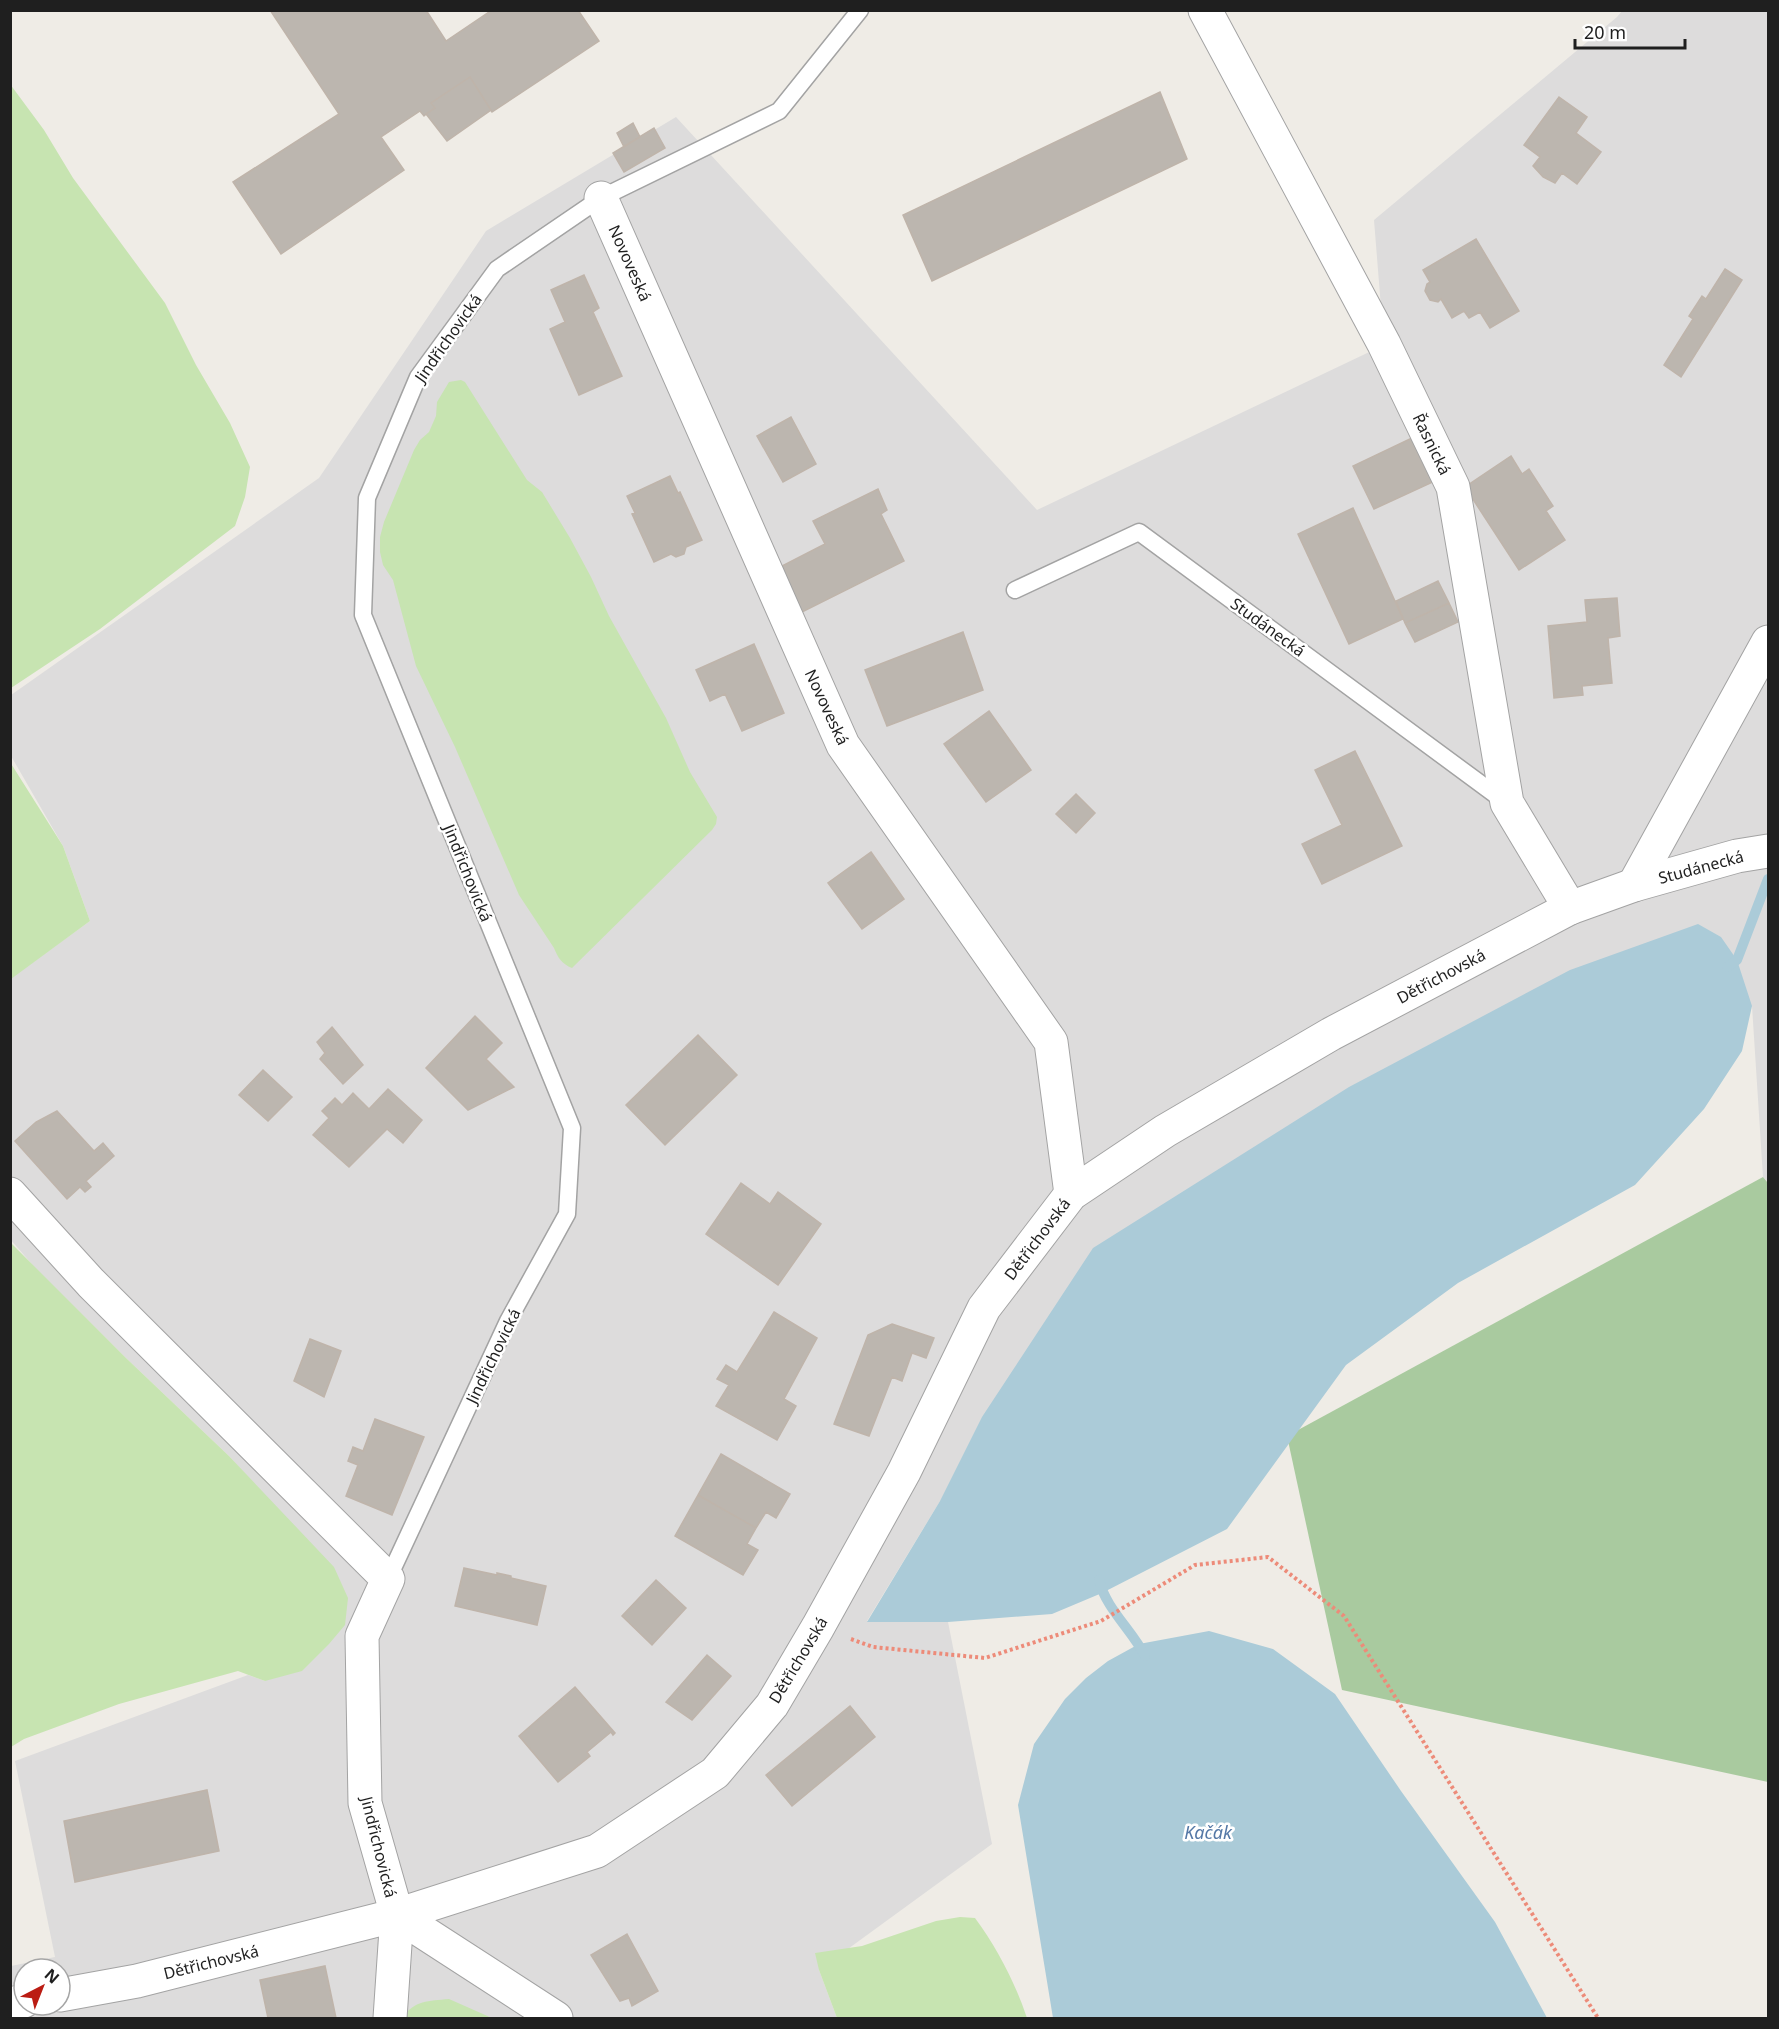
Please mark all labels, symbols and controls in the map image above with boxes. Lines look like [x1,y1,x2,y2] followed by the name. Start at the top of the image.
[1575,12,1684,50] scale bar
[1584,20,1626,44] text: 20 m
[603,221,657,305] street label: Novoveská
[408,289,487,388] street label: Jindřichovická
[1408,410,1456,478] street label: Řasnická
[1226,592,1310,662] street label: Studánecká
[800,665,854,749] street label: Novoveská
[438,819,498,925] street label: Jindřichovická
[1656,845,1746,889] street label: Studánecká
[1393,943,1489,1009] street label: Dětřichovská
[999,1193,1075,1285] street label: Dětřichovská
[460,1305,526,1409] street label: Jindřichovická
[763,1613,833,1707] street label: Dětřichovská
[355,1792,402,1900] street label: Jindřichovická
[1184,1820,1233,1844] water label: Kačák
[161,1940,261,1984] street label: Dětřichovská
[12,1957,72,2017] north arrow
[40,1963,64,1988] text: N

